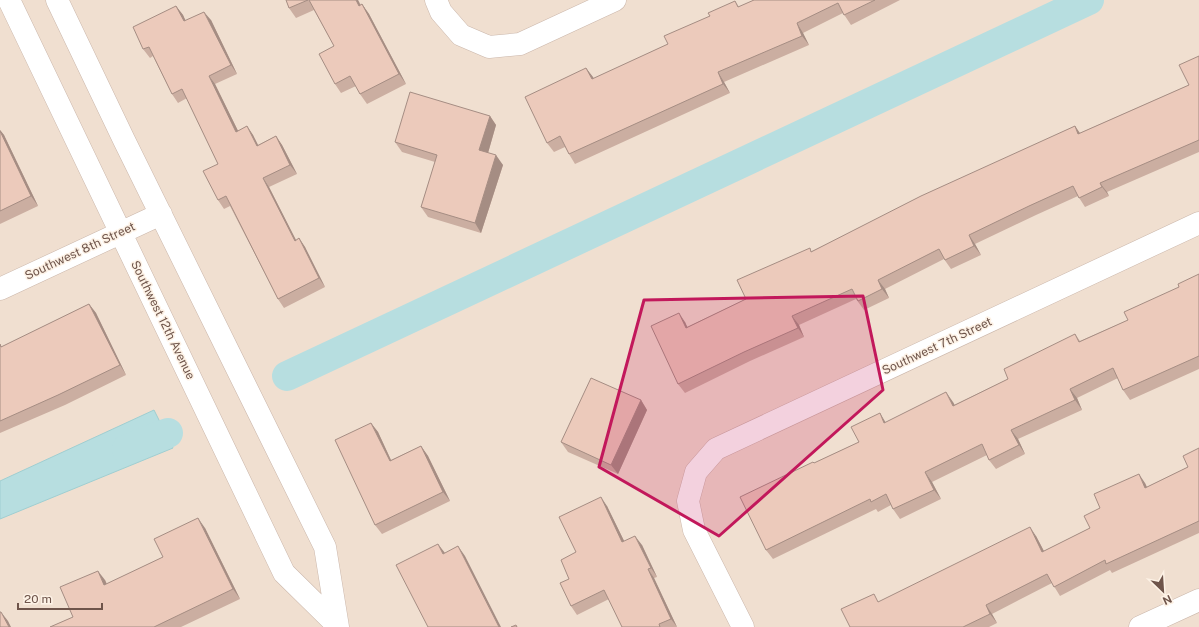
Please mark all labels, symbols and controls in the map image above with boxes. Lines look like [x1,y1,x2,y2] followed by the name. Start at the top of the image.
[23,219,138,283] street label: Southwest 8th Street
[128,258,198,382] street label: Southwest 12th Avenue
[880,314,994,378] street label: Southwest 7th Street
[1143,571,1183,611] north arrow
[18,585,102,611] scale bar
[24,592,52,606] text: 20 m
[1161,593,1174,607] text: N

